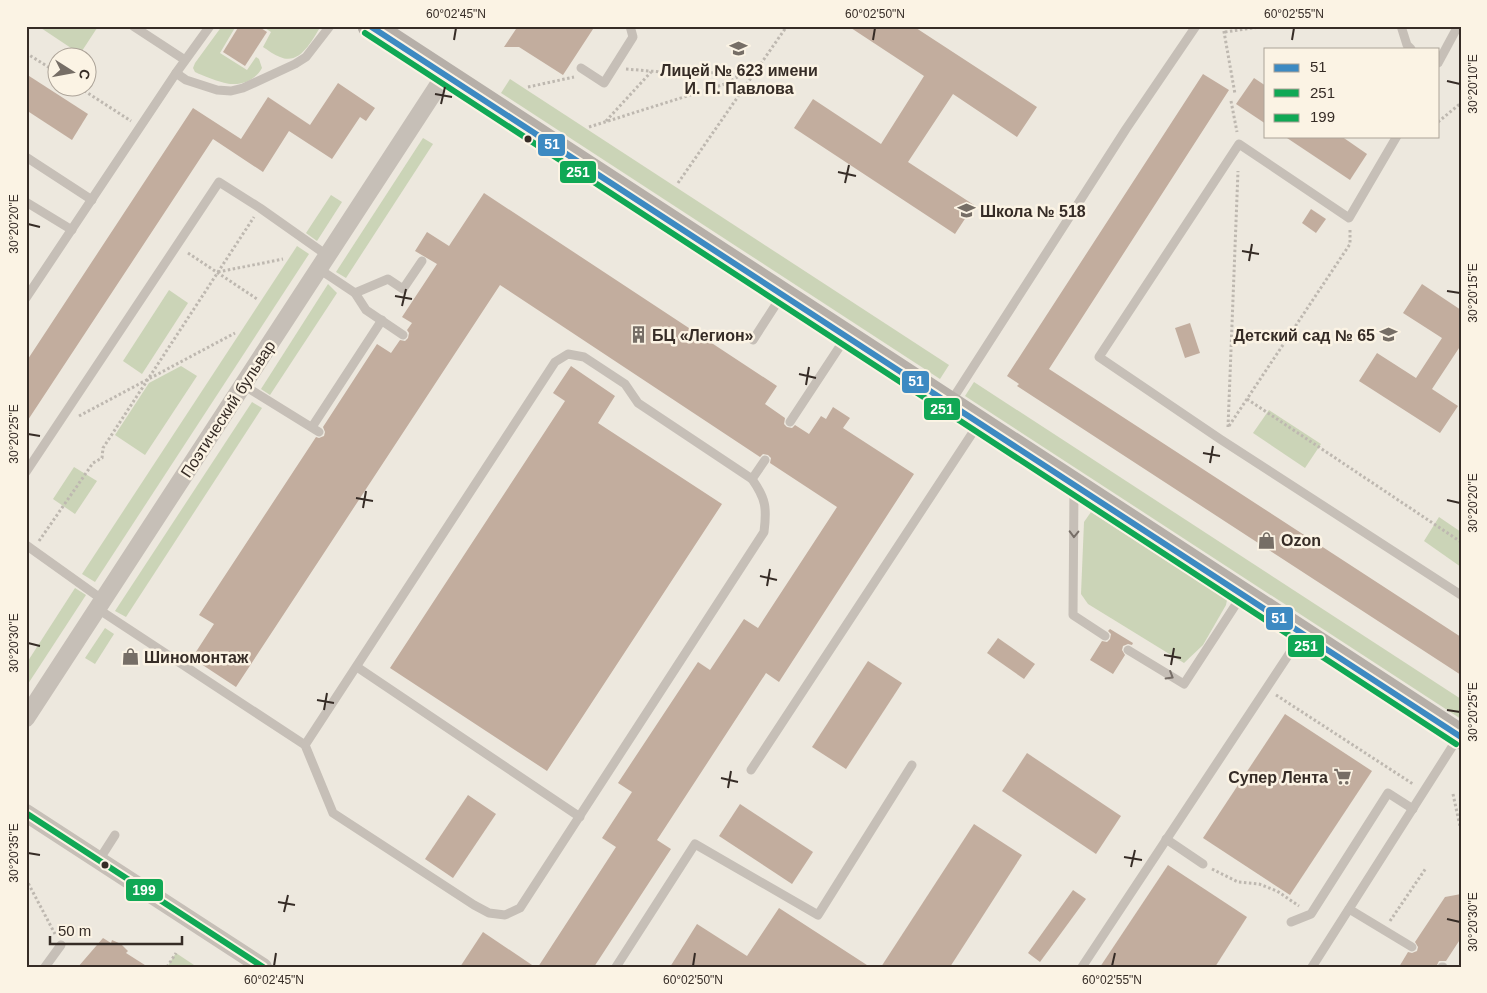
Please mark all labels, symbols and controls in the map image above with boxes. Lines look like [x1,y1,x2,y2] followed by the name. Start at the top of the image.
[426,7,486,21] text: 60°02'45"N
[845,7,905,21] text: 60°02'50"N
[1264,7,1324,21] text: 60°02'55"N
[729,38,749,58] school or university icon: Лицей № 623 имени И. П. Павлова
[48,48,98,98] north arrow
[1264,48,1440,138] legend
[1466,54,1480,114] text: 30°20'10"E
[1310,58,1327,75] text: 51
[660,62,818,97] place label: Лицей № 623 имени И. П. Павлова
[76,68,94,81] text: С
[1310,84,1335,101] text: 251
[1310,108,1335,125] text: 199
[537,133,566,157] line badge: 51
[523,134,533,144] unlabelled marker
[544,136,560,152] text: 51
[559,160,597,184] line badge: 251
[566,164,590,180] text: 251
[7,194,21,254] text: 30°20'20"E
[956,201,976,221] school or university icon: Школа № 518
[980,203,1086,220] place label: Школа № 518
[1466,263,1480,323] text: 30°20'15"E
[628,325,648,345] building icon: БЦ «Легион»
[1379,325,1399,345] school or university icon: Детский сад № 65
[652,327,754,344] place label: БЦ «Легион»
[1233,327,1375,344] place label: Детский сад № 65
[177,337,279,480] street label: Поэтический бульвар
[901,370,930,394] line badge: 51
[908,373,924,389] text: 51
[923,397,961,421] line badge: 251
[930,401,954,417] text: 251
[7,404,21,464] text: 30°20'25"E
[1466,473,1480,533] text: 30°20'20"E
[1069,530,1079,538] one-way arrow
[1257,530,1277,550] shop icon: Ozon
[1281,532,1321,549] place label: Ozon
[1265,606,1294,631] line badge: 51
[1271,610,1287,626] text: 51
[7,613,21,673] text: 30°20'30"E
[1287,634,1325,658] line badge: 251
[1294,638,1318,654] text: 251
[120,647,140,667] shop icon: Шиномонтаж
[144,649,249,666] place label: Шиномонтаж
[1164,669,1173,679] one-way arrow
[1466,682,1480,742] text: 30°20'25"E
[1332,767,1352,787] supermarket icon: Супер Лента
[1228,769,1328,786] place label: Супер Лента
[7,823,21,883] text: 30°20'35"E
[100,860,110,870] unlabelled marker
[125,878,164,902] line badge: 199
[132,882,156,898] text: 199
[1466,892,1480,952] text: 30°20'30"E
[50,913,182,945] scale bar
[58,922,91,939] text: 50 m
[244,973,304,987] text: 60°02'45"N
[663,973,723,987] text: 60°02'50"N
[1082,973,1142,987] text: 60°02'55"N

